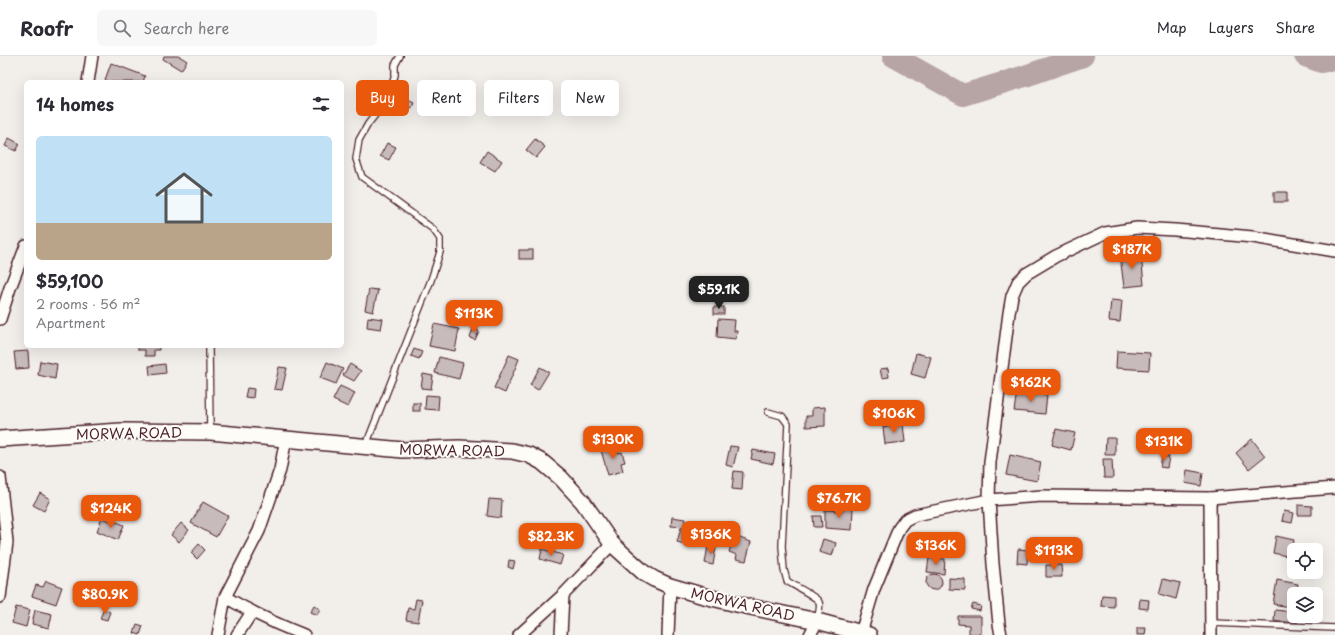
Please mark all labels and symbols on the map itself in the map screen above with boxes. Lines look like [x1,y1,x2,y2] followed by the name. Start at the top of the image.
[1104,236,1160,270] pin: $187K
[686,276,752,310] pin: $59.1K
[446,300,502,334] pin: $113K
[1003,369,1059,403] pin: $162K
[866,400,922,434] pin: $106K
[76,422,182,444] street label: MORWA ROAD
[585,426,641,460] pin: $130K
[1136,428,1192,462] pin: $131K
[399,439,505,461] street label: MORWA ROAD
[806,485,872,519] pin: $76.7K
[83,495,139,529] pin: $124K
[683,521,739,555] pin: $136K
[518,523,584,557] pin: $82.3K
[908,532,964,566] pin: $136K
[1026,537,1082,571] pin: $113K
[72,581,138,615] pin: $80.9K
[689,582,797,626] street label: MORWA ROAD

